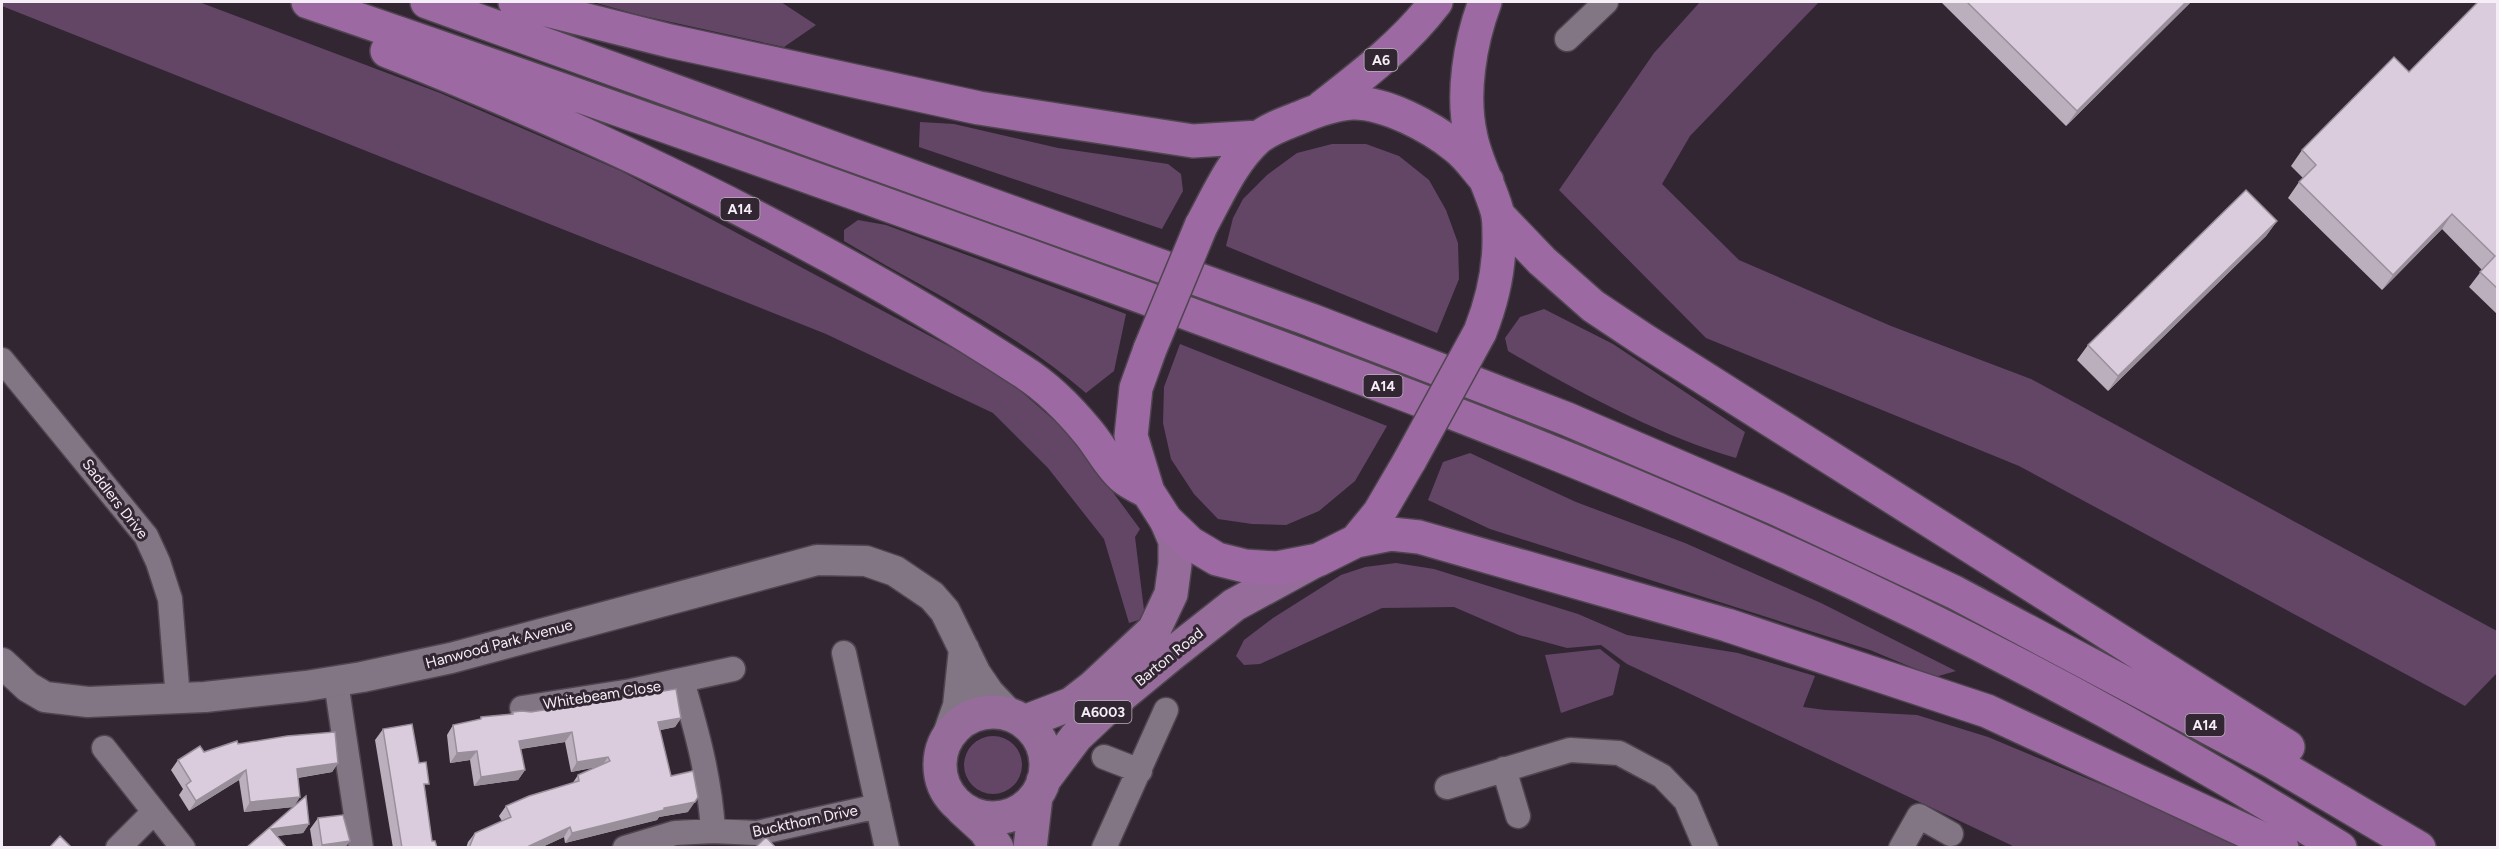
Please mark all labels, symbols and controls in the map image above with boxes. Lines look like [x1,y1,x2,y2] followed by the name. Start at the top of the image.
[1364,49,1398,71] road number: A6
[720,198,760,220] road number: A14
[1364,375,1402,397] road number: A14
[78,455,152,543] street label: Saddlers Drive
[423,616,575,672] street label: Hanwood Park Avenue
[1131,624,1207,690] street label: Barton Road
[542,677,662,713] street label: Whitebeam Close
[1074,701,1132,723] road number: A6003
[2186,714,2224,736] road number: A14
[751,801,859,841] street label: Buckthorn Drive

